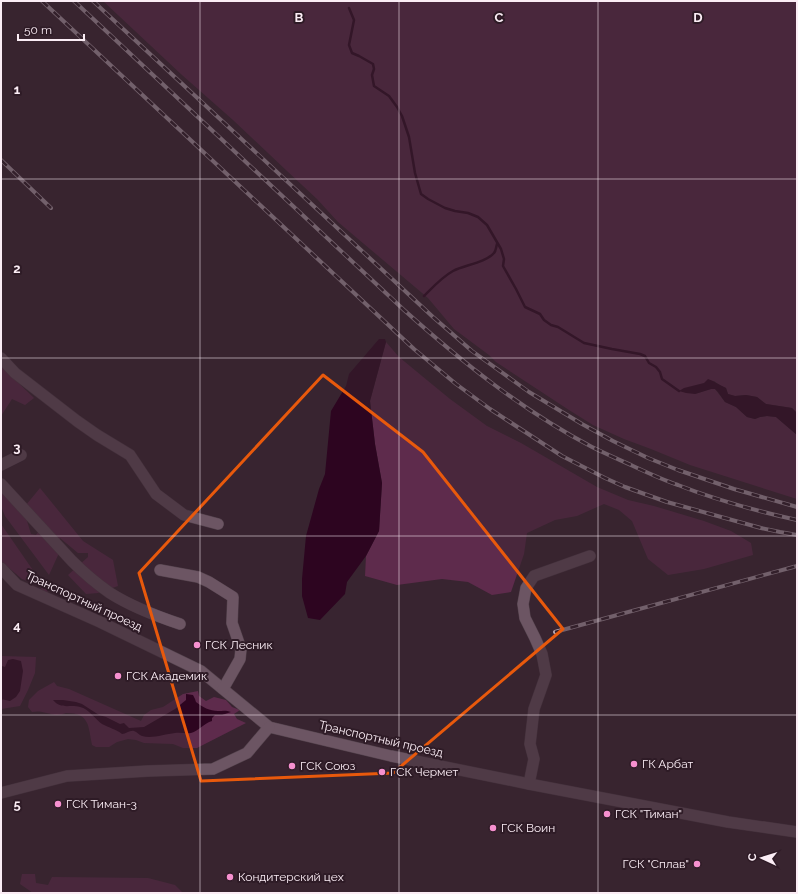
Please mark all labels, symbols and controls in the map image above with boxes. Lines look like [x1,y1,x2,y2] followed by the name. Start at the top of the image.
[295,10,304,25] text: B
[495,10,504,25] text: C
[693,10,703,25] text: D
[18,16,84,42] scale bar
[24,23,52,37] text: 50 m
[14,82,21,97] text: 1
[13,261,21,276] text: 2
[13,440,21,455] text: 3
[23,568,145,634] street label: Транспортный проезд
[13,618,21,633] text: 4
[205,638,273,652] place label: ГСК Лесник
[192,640,202,650] marker: ГСК Лесник
[126,669,207,683] place label: ГСК Академик
[113,671,123,681] marker: ГСК Академик
[318,718,445,760] street label: Транспортный проезд
[642,757,694,771] place label: ГК Арбат
[300,759,356,773] place label: ГСК Союз
[629,759,639,769] marker: ГК Арбат
[287,761,297,771] marker: ГСК Союз
[390,765,459,779] place label: ГСК Чермет
[377,767,387,777] marker: ГСК Чермет
[13,797,21,812] text: 5
[66,797,137,811] place label: ГСК Тиман-3
[53,799,63,809] marker: ГСК Тиман-3
[615,807,682,821] place label: ГСК "Тиман"
[602,809,612,819] marker: ГСК "Тиман"
[501,821,555,835] place label: ГСК Воин
[488,823,498,833] marker: ГСК Воин
[742,838,782,878] north arrow
[746,853,759,862] text: С
[622,857,689,871] place label: ГСК "Сплав"
[692,859,702,869] marker: ГСК "Сплав"
[238,870,344,884] place label: Кондитерский цех
[225,872,235,882] marker: Кондитерский цех

